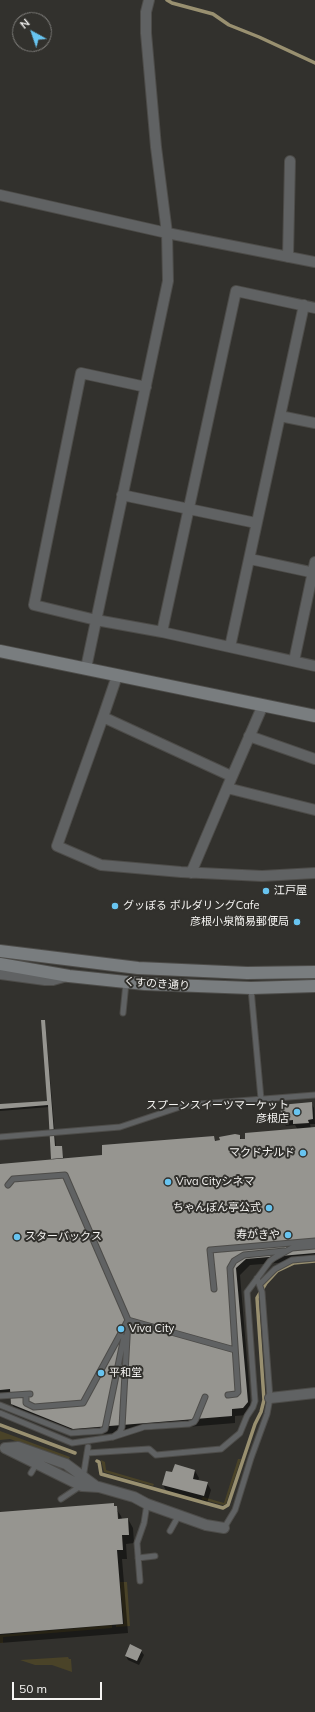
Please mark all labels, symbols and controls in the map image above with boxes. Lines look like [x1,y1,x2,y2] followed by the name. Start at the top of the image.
[12,12,52,52] north arrow
[17,16,33,32] text: N
[274,884,307,898] place label: 江戸屋
[261,886,271,896] marker: 江戸屋
[123,899,259,913] place label: グッぽる ボルダリングCafe
[110,901,120,911] marker: グッぽる ボルダリングCafe
[190,915,289,929] place label: 彦根小泉簡易郵便局
[292,917,302,927] marker: 彦根小泉簡易郵便局
[124,975,190,993] street label: くすのき通り
[146,1099,289,1125] place label: スプーンスイーツマーケット 彦根店
[292,1107,302,1117] marker: スプーンスイーツマーケット 彦根店
[229,1146,295,1160] place label: マクドナルド
[298,1148,308,1158] marker: マクドナルド
[176,1175,254,1189] place label: Viva Cityシネマ
[163,1177,173,1187] marker: Viva Cityシネマ
[173,1201,261,1215] place label: ちゃんぽん亭公式
[264,1203,274,1213] marker: ちゃんぽん亭公式
[236,1228,280,1242] place label: 寿がきや
[25,1230,102,1244] place label: スターバックス
[283,1230,293,1240] marker: 寿がきや
[12,1232,22,1242] marker: スターバックス
[129,1322,174,1336] place label: Viva City
[116,1324,126,1334] marker: Viva City
[109,1366,142,1380] place label: 平和堂
[96,1368,106,1378] marker: 平和堂
[14,1674,104,1700] scale bar
[19,1681,47,1696] text: 50 m

